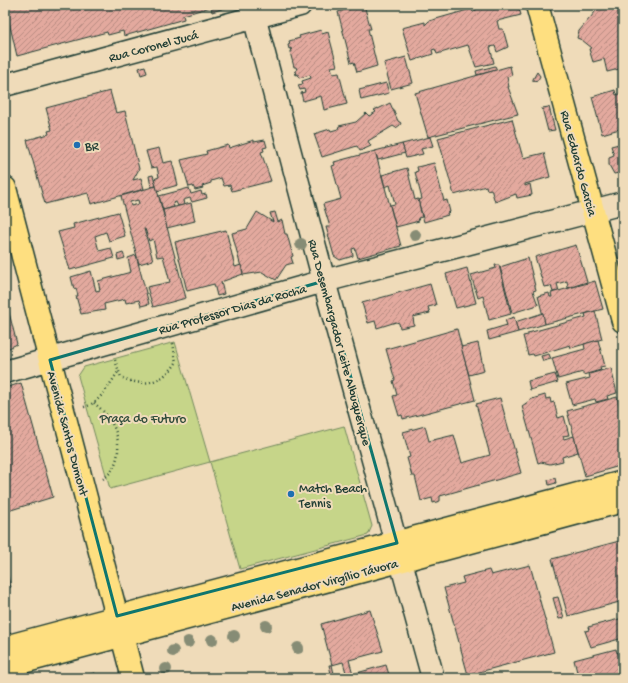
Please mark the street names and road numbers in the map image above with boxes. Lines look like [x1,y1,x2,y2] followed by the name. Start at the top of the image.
[107,28,201,67] street label: Rua Coronel Jucá
[556,109,599,219] street label: Rua Eduardo Garcia
[304,238,373,448] street label: Rua Desembargador Leite Albuquerque
[157,282,309,339] street label: Rua Professor Dias da Rocha
[43,370,91,499] street label: Avenida Santos Dumont
[230,557,400,616] street label: Avenida Senador Virgílio Távora

